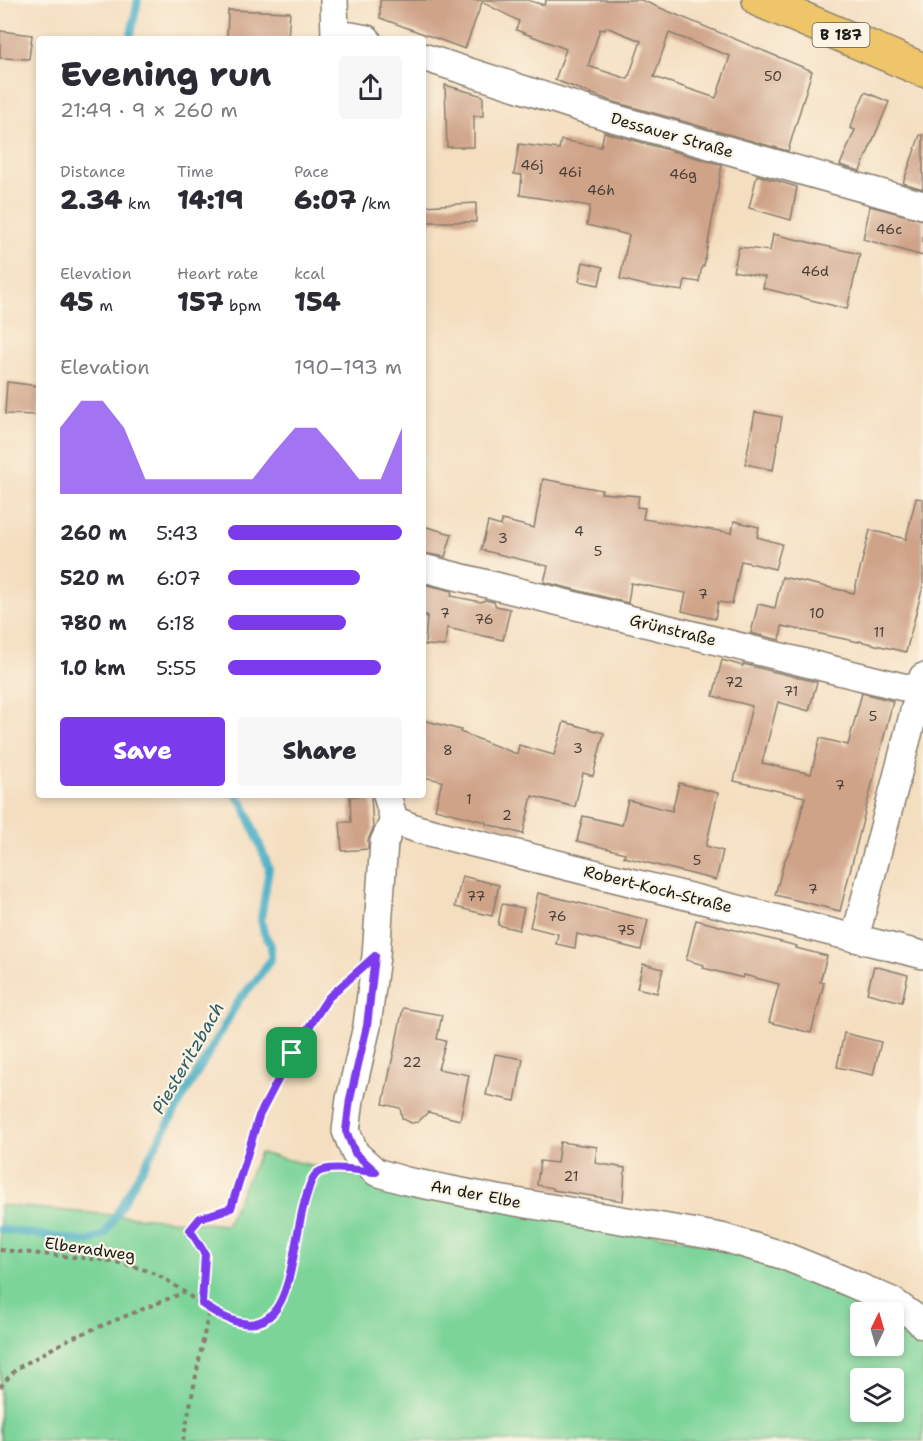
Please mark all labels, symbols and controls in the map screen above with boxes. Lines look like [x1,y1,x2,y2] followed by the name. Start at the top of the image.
[812,23,870,47] road number: B 187
[60,52,271,97] text: Evening run
[339,56,402,119] button: share
[764,67,782,85] house number: 50
[60,97,238,123] text: 21:49 · 9 × 260 m
[608,107,736,163] street label: Dessauer Straße
[520,156,544,174] house number: 46j
[60,161,126,182] text: Distance
[177,161,214,182] text: Time
[294,161,329,182] text: Pace
[558,163,582,181] house number: 46i
[669,165,697,183] house number: 46g
[587,181,615,199] house number: 46h
[60,182,122,217] text: 2.34
[177,182,244,217] text: 14:19
[294,182,356,217] text: 6:07
[122,193,150,214] text: km
[356,193,391,214] text: /km
[876,220,902,238] house number: 46c
[801,262,829,280] house number: 46d
[60,263,132,284] text: Elevation
[177,263,259,284] text: Heart rate
[294,263,325,284] text: kcal
[60,284,94,319] text: 45
[177,284,224,319] text: 157
[294,284,341,319] text: 154
[94,295,113,316] text: m
[224,295,261,316] text: bpm
[60,354,150,380] text: Elevation
[294,354,402,380] text: 190–193 m
[60,520,127,546] text: 260 m
[156,520,198,546] text: 5:43
[574,522,584,540] house number: 4
[498,529,508,547] house number: 3
[594,542,602,560] house number: 5
[60,565,125,591] text: 520 m
[156,565,201,591] text: 6:07
[698,585,708,603] house number: 7
[440,604,450,622] house number: 7
[809,604,825,622] house number: 10
[628,609,718,651] street label: Grünstraße
[60,610,127,636] text: 780 m
[156,610,195,636] text: 6:18
[474,610,494,628] house number: 76
[873,623,885,641] house number: 11
[60,655,125,681] text: 1.0 km
[156,655,196,681] text: 5:55
[725,673,743,691] house number: 72
[784,682,798,700] house number: 71
[869,707,877,725] house number: 5
[60,717,225,786] button: Save
[237,717,402,786] button: Share
[573,739,583,757] house number: 3
[443,741,453,759] house number: 8
[835,776,845,794] house number: 7
[466,790,472,808] house number: 1
[502,806,512,824] house number: 2
[693,851,701,869] house number: 5
[582,860,734,918] street label: Robert-Koch-Straße
[808,880,818,898] house number: 7
[467,887,485,905] house number: 77
[547,907,567,925] house number: 76
[617,921,635,939] house number: 75
[146,998,230,1118] water label: Piesteritzbach
[266,1027,317,1078] pin
[275,1036,308,1069] icon: arrive
[403,1053,421,1071] house number: 22
[564,1167,578,1185] house number: 21
[429,1175,523,1213] street label: An der Elbe
[43,1232,137,1266] street label: Elberadweg
[850,1302,904,1356] north arrow
[850,1302,904,1422] map controls
[850,1368,904,1422] button: layers

